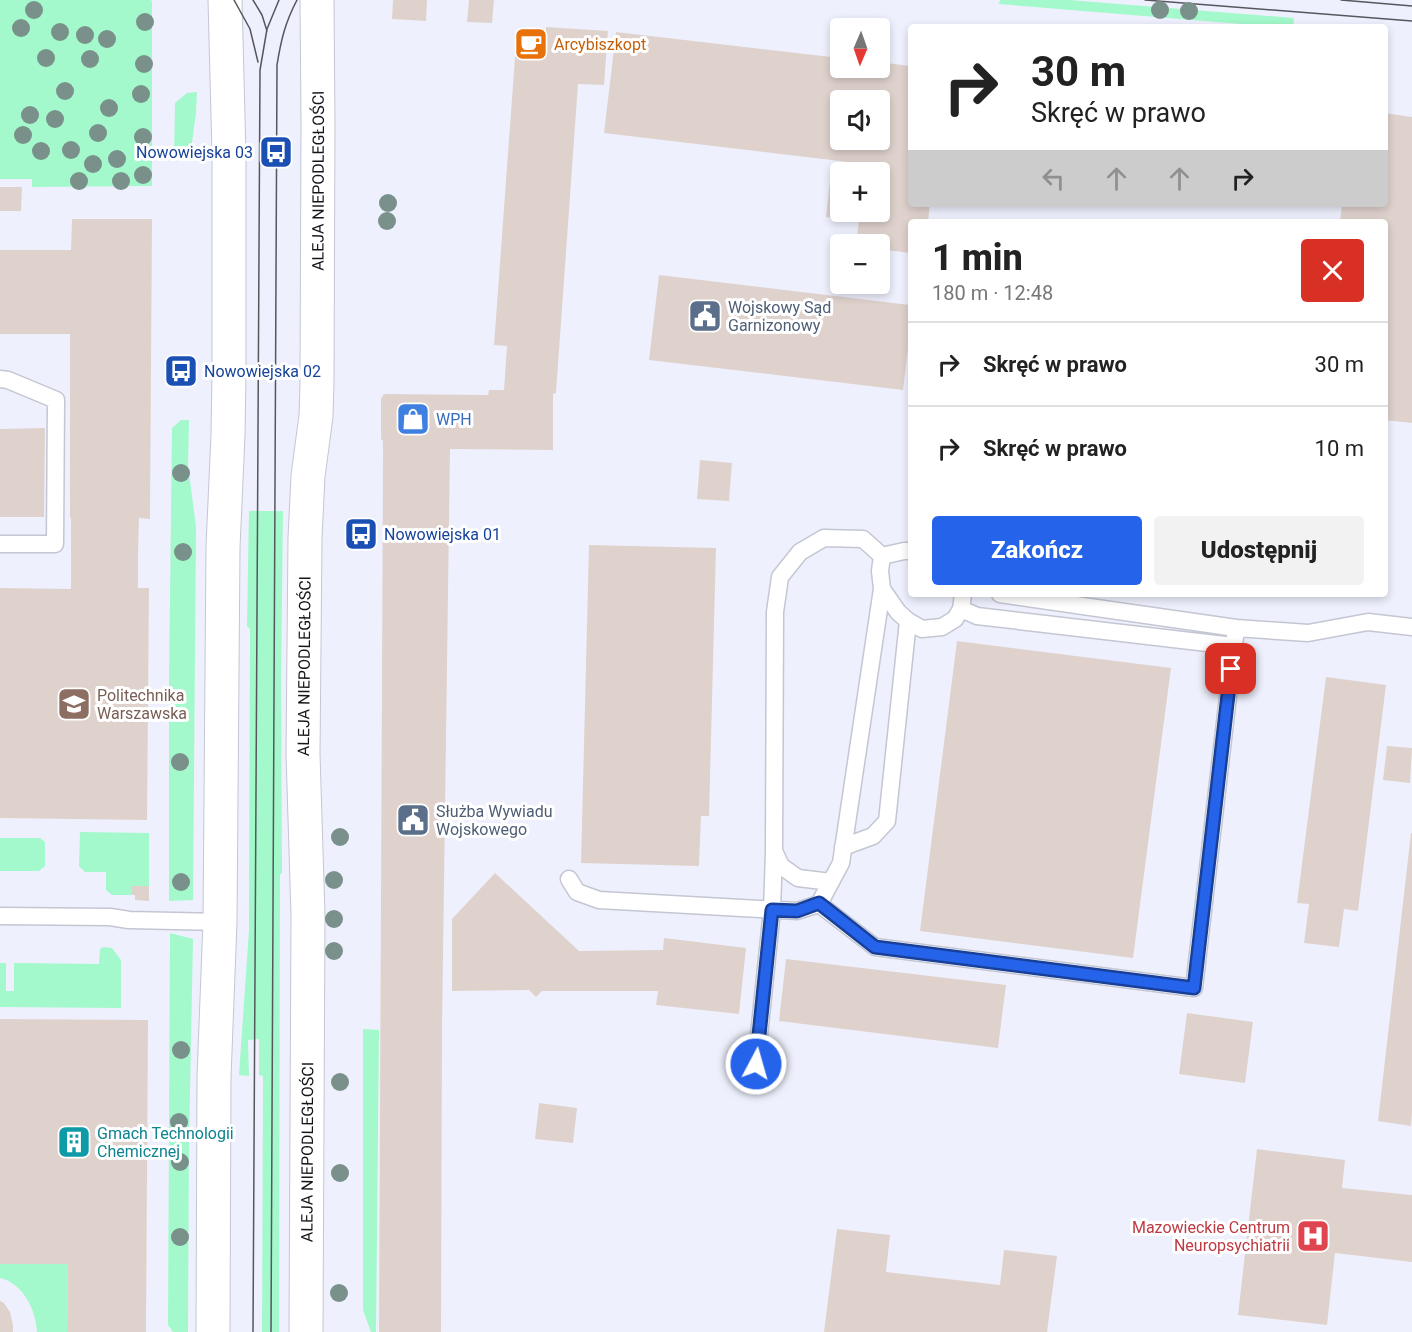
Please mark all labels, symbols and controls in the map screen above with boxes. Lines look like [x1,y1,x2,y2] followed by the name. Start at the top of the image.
[830,18,890,78] north arrow
[830,18,890,294] map controls
[513,26,549,62] cafe icon: Arcybiszkopt
[554,35,646,54] place label: Arcybiszkopt
[1031,47,1126,96] text: 30 m
[932,48,1010,126] icon: right
[830,90,890,150] button: sound
[308,91,328,271] street label: ALEJA NIEPODLEGŁOŚCI
[1031,97,1206,129] text: Skręć w prawo
[258,134,294,170] bus stop icon: Nowowiejska 03
[136,143,253,162] place label: Nowowiejska 03
[830,162,890,222] button: +
[1037,162,1070,195] icon: left
[1100,162,1133,195] icon: ahead
[1163,162,1196,195] icon: ahead
[1226,162,1259,195] icon: right
[830,234,890,294] button: −
[932,237,1023,279] text: 1 min
[1301,239,1364,302] button: close
[932,281,1053,305] text: 180 m · 12:48
[687,298,723,334] public building icon: Wojskowy Sąd Garnizonowy
[728,298,831,335] place label: Wojskowy Sąd Garnizonowy
[932,348,965,381] icon: right
[983,352,1127,377] text: Skręć w prawo
[1315,352,1364,377] text: 30 m
[163,353,199,389] bus stop icon: Nowowiejska 02
[204,362,321,381] place label: Nowowiejska 02
[395,401,431,437] shop icon: WPH
[436,410,472,429] place label: WPH
[932,432,965,465] icon: right
[983,436,1127,461] text: Skręć w prawo
[1315,436,1364,461] text: 10 m
[343,516,379,552] bus stop icon: Nowowiejska 01
[932,516,1142,585] button: Zakończ
[1154,516,1364,585] button: Udostępnij
[384,525,501,544] place label: Nowowiejska 01
[294,576,315,756] street label: ALEJA NIEPODLEGŁOŚCI
[1205,643,1256,694] pin
[1214,652,1247,685] icon: arrive
[56,686,92,722] school or university icon: Politechnika Warszawska
[97,686,187,723] place label: Politechnika Warszawska
[395,802,431,838] public building icon: Służba Wywiadu Wojskowego
[436,802,552,839] place label: Służba Wywiadu Wojskowego
[724,1032,788,1096] position arrow
[297,1062,317,1242] street label: ALEJA NIEPODLEGŁOŚCI
[56,1124,92,1160] building icon: Gmach Technologii Chemicznej
[97,1124,234,1161] place label: Gmach Technologii Chemicznej
[1132,1218,1290,1255] place label: Mazowieckie Centrum Neuropsychiatrii
[1295,1218,1331,1254] hospital icon: Mazowieckie Centrum Neuropsychiatrii

